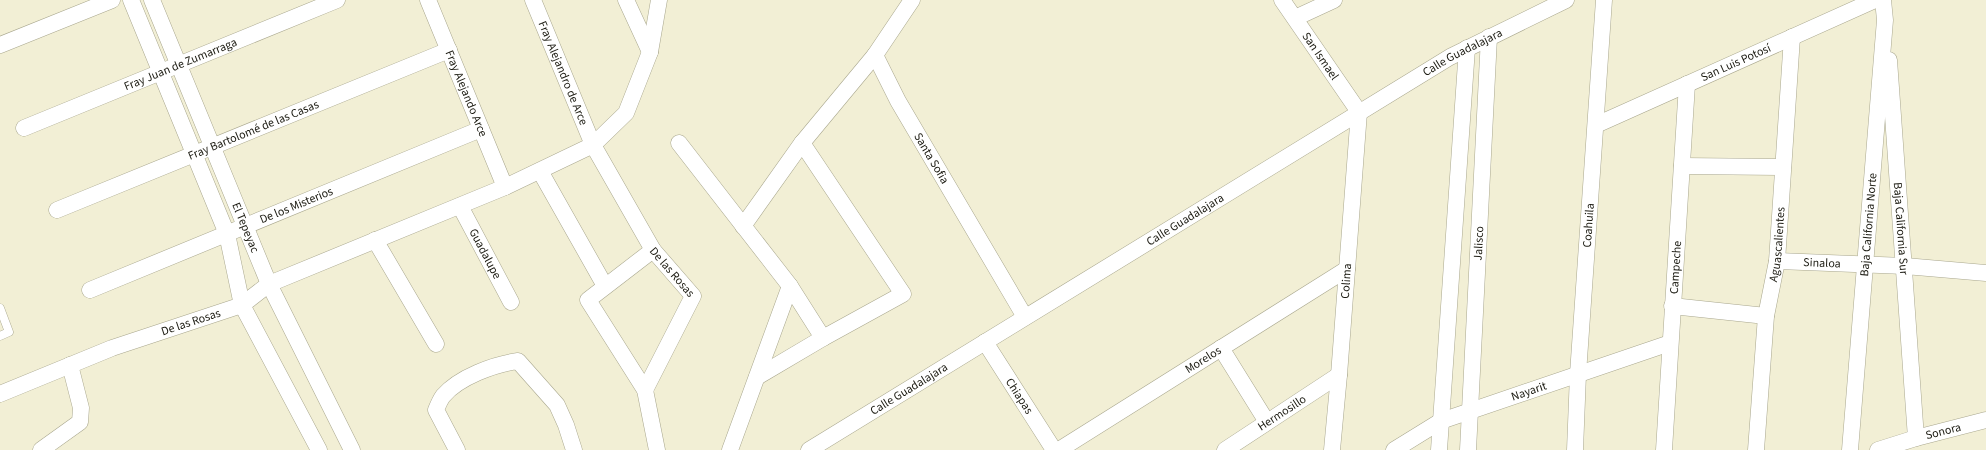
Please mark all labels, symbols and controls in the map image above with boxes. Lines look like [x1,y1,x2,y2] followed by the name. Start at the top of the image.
[534,19,592,128] street label: Fray Alejandro de Arce
[1419,25,1505,81] street label: Calle Guadalajara
[1298,29,1343,84] street label: San Ismael
[121,34,240,95] street label: Fray Juan de Zumarraga
[1698,39,1775,86] street label: San Luis Potosí
[441,48,491,139] street label: Fray Alejando Arce
[185,96,321,165] street label: Fray Bartolomé de las Casas
[909,130,953,187] street label: Santa Sofia
[1856,172,1882,277] street label: Baja California Norte
[1889,182,1912,276] street label: Baja California Sur
[257,183,336,228] street label: De los Misterios
[1143,190,1227,250] street label: Calle Guadalajara
[227,200,263,256] street label: El Tepeyac
[1579,203,1599,248] street label: Coahuila
[1765,207,1790,283] street label: Aguascalientes
[464,226,505,282] street label: Guadalupe
[1470,226,1488,261] street label: Jalisco
[1666,240,1686,295] street label: Campeche
[645,243,698,301] street label: De las Rosas
[1803,254,1841,272] street label: Sinaloa
[1337,263,1356,299] street label: Colima
[159,305,223,340] street label: De las Rosas
[1182,342,1225,378] street label: Morelos
[867,359,951,420] street label: Calle Guadalajara
[1001,375,1037,418] street label: Chiapas
[1509,378,1549,405] street label: Nayarit
[1254,391,1310,435] street label: Hermosillo
[1924,419,1963,444] street label: Sonora

